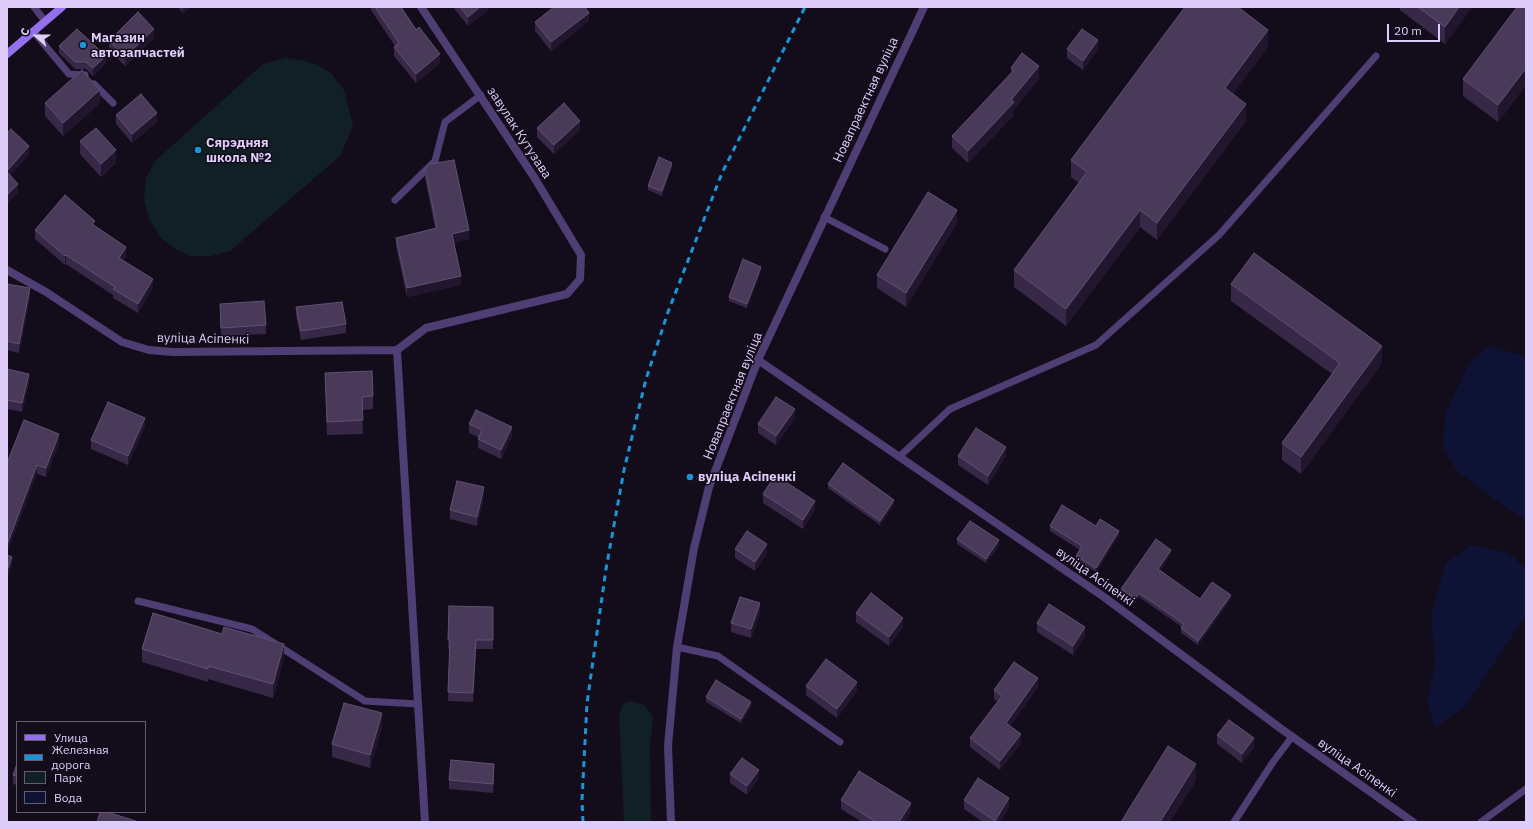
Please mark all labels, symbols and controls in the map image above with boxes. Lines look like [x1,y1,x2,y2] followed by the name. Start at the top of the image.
[16,16,56,56] north arrow
[1389,16,1442,42] scale bar
[1394,23,1422,38] text: 20 m
[17,26,33,38] text: С
[91,30,185,61] place label: Магазин автозапчастей
[830,35,902,165] street label: Новапраектная вуліца
[78,40,88,50] marker: Магазин автозапчастей
[483,84,555,182] street label: завулак Кутузава
[206,135,272,166] place label: Сярэдняя школа №2
[193,145,203,155] marker: Сярэдняя школа №2
[157,330,249,348] street label: вуліца Асіпенкі
[700,330,766,462] street label: Новапраектная вуліца
[698,469,796,485] place label: вуліца Асіпенкі
[685,472,695,482] marker: вуліца Асіпенкі
[1053,544,1137,610] street label: вуліца Асіпенкі
[16,721,146,813] legend
[54,730,88,745] text: Улица
[1315,735,1399,801] street label: вуліца Асіпенкі
[51,742,109,772] text: Железная дорога
[54,770,82,785] text: Парк
[54,790,82,805] text: Вода

